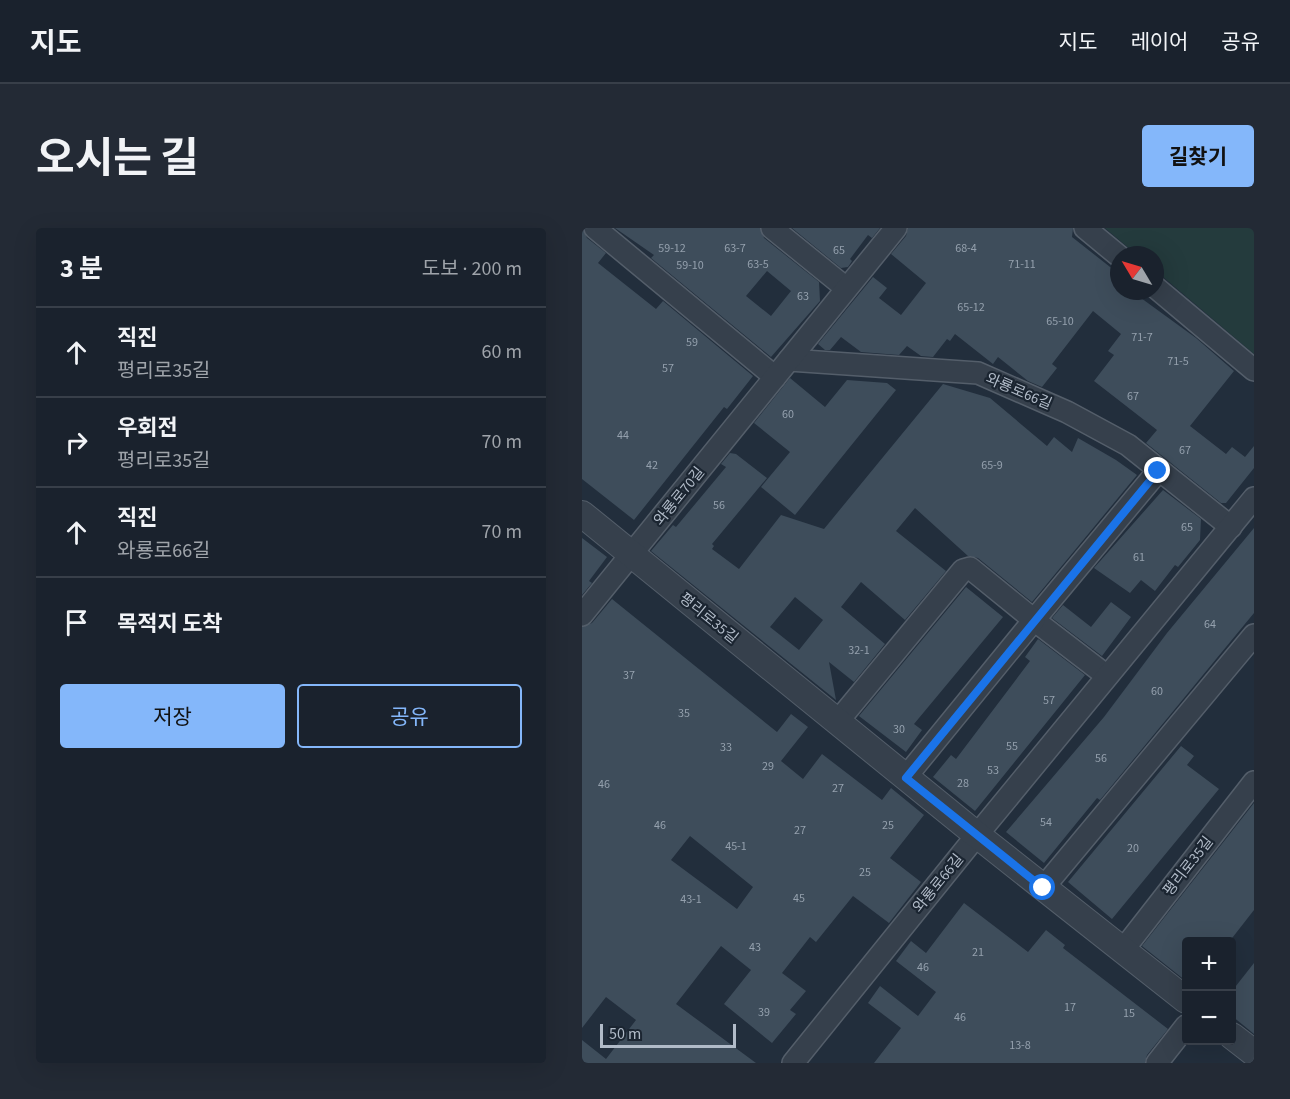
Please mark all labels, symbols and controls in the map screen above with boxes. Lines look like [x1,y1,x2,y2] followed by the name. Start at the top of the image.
[30,23,82,63] text: 지도
[1059,27,1097,57] text: 지도
[1130,27,1188,57] text: 레이어
[1221,27,1260,57] text: 공유
[1142,125,1254,187] button: 길찾기
[36,129,199,189] text: 오시는 길
[658,240,686,257] house number: 59-12
[724,240,746,257] house number: 63-7
[955,240,977,257] house number: 68-4
[833,242,845,259] house number: 65
[1110,246,1164,300] north arrow
[60,250,103,287] text: 3 분
[422,255,522,283] text: 도보 · 200 m
[747,256,769,273] house number: 63-5
[1008,256,1036,273] house number: 71-11
[676,257,704,274] house number: 59-10
[797,288,809,305] house number: 63
[957,299,985,316] house number: 65-12
[1046,313,1074,330] house number: 65-10
[117,322,157,354] text: 직진
[1131,329,1153,346] house number: 71-7
[686,334,698,351] house number: 59
[60,336,93,369] icon: ahead
[482,338,522,366] text: 60 m
[1167,353,1189,370] house number: 71-5
[117,357,210,385] text: 평리로35길
[662,360,674,377] house number: 57
[982,368,1055,415] street label: 와룡로66길
[1127,388,1139,405] house number: 67
[782,406,794,423] house number: 60
[117,412,178,444] text: 우회전
[60,426,93,459] icon: right
[617,427,629,444] house number: 44
[482,428,522,456] text: 70 m
[1179,442,1191,459] house number: 67
[117,447,210,475] text: 평리로35길
[646,457,658,474] house number: 42
[981,457,1003,474] house number: 65-9
[1144,457,1170,483] route end
[649,462,710,530] street label: 와룡로70길
[713,497,725,514] house number: 56
[117,502,157,534] text: 직진
[60,516,93,549] icon: ahead
[482,518,522,546] text: 70 m
[1181,519,1193,536] house number: 65
[117,537,210,565] text: 와룡로66길
[1133,549,1145,566] house number: 61
[675,588,743,649] street label: 평리로35길
[60,606,93,639] icon: arrive
[117,608,223,640] text: 목적지 도착
[1204,616,1216,633] house number: 64
[848,642,870,659] house number: 32-1
[623,667,635,684] house number: 37
[1151,683,1163,700] house number: 60
[60,684,285,748] button: 저장
[297,684,522,748] button: 공유
[1043,692,1055,709] house number: 57
[678,705,690,722] house number: 35
[893,721,905,738] house number: 30
[1006,738,1018,755] house number: 55
[720,739,732,756] house number: 33
[1095,750,1107,767] house number: 56
[762,758,774,775] house number: 29
[987,762,999,779] house number: 53
[957,775,969,792] house number: 28
[598,776,610,793] house number: 46
[832,780,844,797] house number: 27
[1040,814,1052,831] house number: 54
[654,817,666,834] house number: 46
[882,817,894,834] house number: 25
[794,822,806,839] house number: 27
[1159,832,1218,900] street label: 평리로35길
[725,838,747,855] house number: 45-1
[1127,840,1139,857] house number: 20
[908,849,969,917] street label: 와룡로66길
[859,864,871,881] house number: 25
[1029,874,1055,900] route start
[793,890,805,907] house number: 45
[680,891,702,908] house number: 43-1
[1182,937,1236,1045] map controls
[1182,937,1236,991] button: +
[749,939,761,956] house number: 43
[972,944,984,961] house number: 21
[917,959,929,976] house number: 46
[1182,991,1236,1045] button: −
[1064,999,1076,1016] house number: 17
[758,1004,770,1021] house number: 39
[1123,1005,1135,1022] house number: 15
[954,1009,966,1026] house number: 46
[600,1021,736,1048] scale bar
[609,1023,641,1045] text: 50 m
[1009,1037,1031,1054] house number: 13-8

